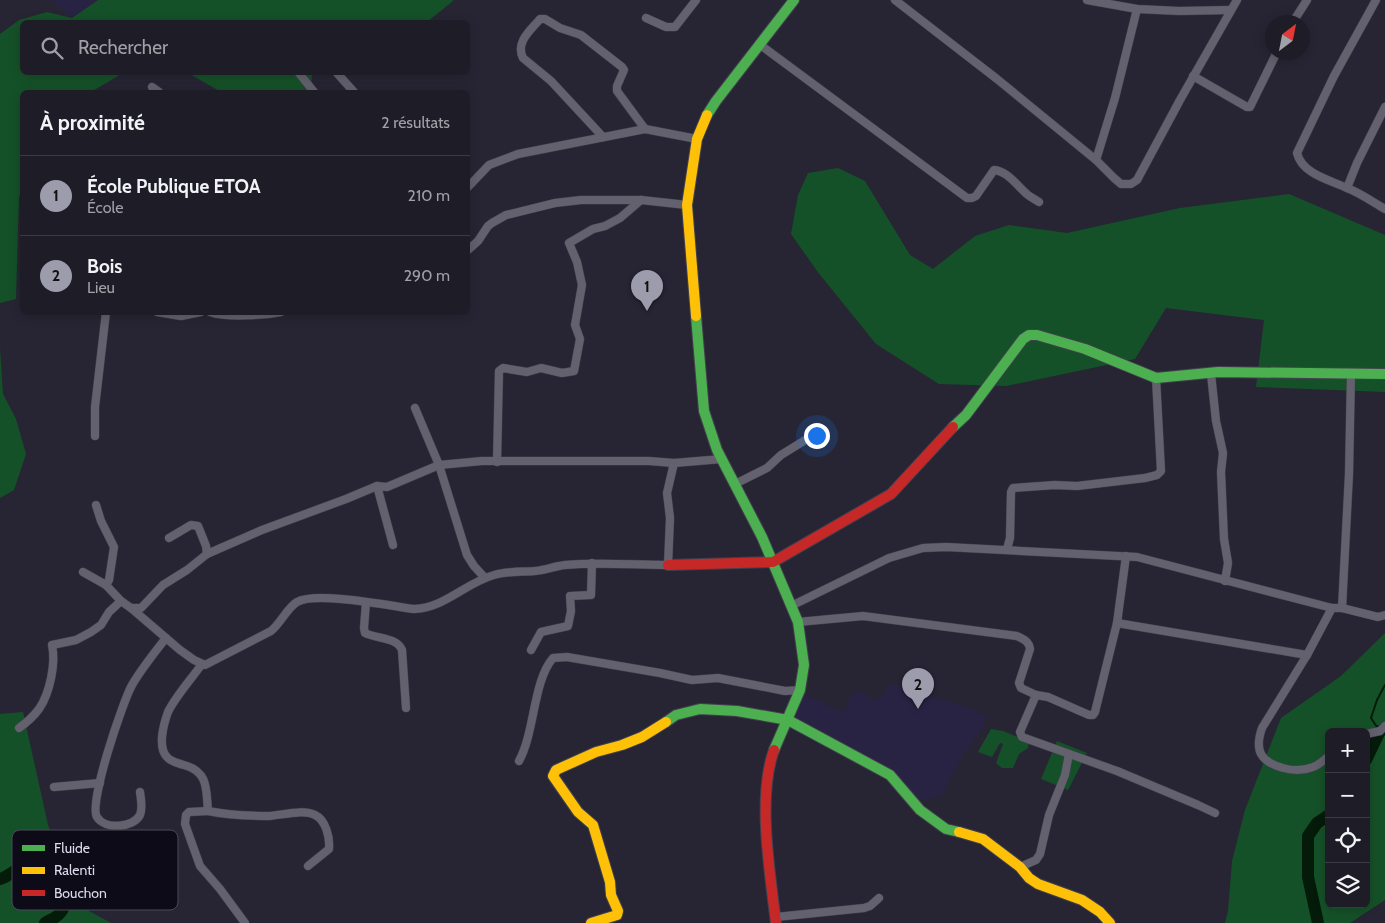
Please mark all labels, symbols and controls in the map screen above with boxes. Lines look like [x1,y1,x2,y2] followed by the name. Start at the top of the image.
[1265,15,1310,60] north arrow
[20,20,470,75] search box
[38,34,66,62] icon: search
[78,36,168,59] text: Rechercher
[40,110,145,135] text: À proximité
[381,113,450,132] text: 2 résultats
[87,175,261,198] text: École Publique ETOA
[53,186,59,205] text: 1
[408,186,450,205] text: 210 m
[87,198,123,217] text: École
[87,255,122,278] text: Bois
[52,266,60,285] text: 2
[404,266,450,285] text: 290 m
[631,270,663,311] pin: 1
[87,278,115,297] text: Lieu
[804,423,830,449] your location
[902,668,934,709] pin: 2
[1325,728,1370,908] map controls
[1325,728,1370,773] button: +
[1325,773,1370,818] button: −
[1325,818,1370,863] button: locate
[12,830,178,910] legend
[54,839,90,857] text: Fluide
[54,861,95,879] text: Ralenti
[1325,863,1370,908] button: layers
[54,884,107,902] text: Bouchon

